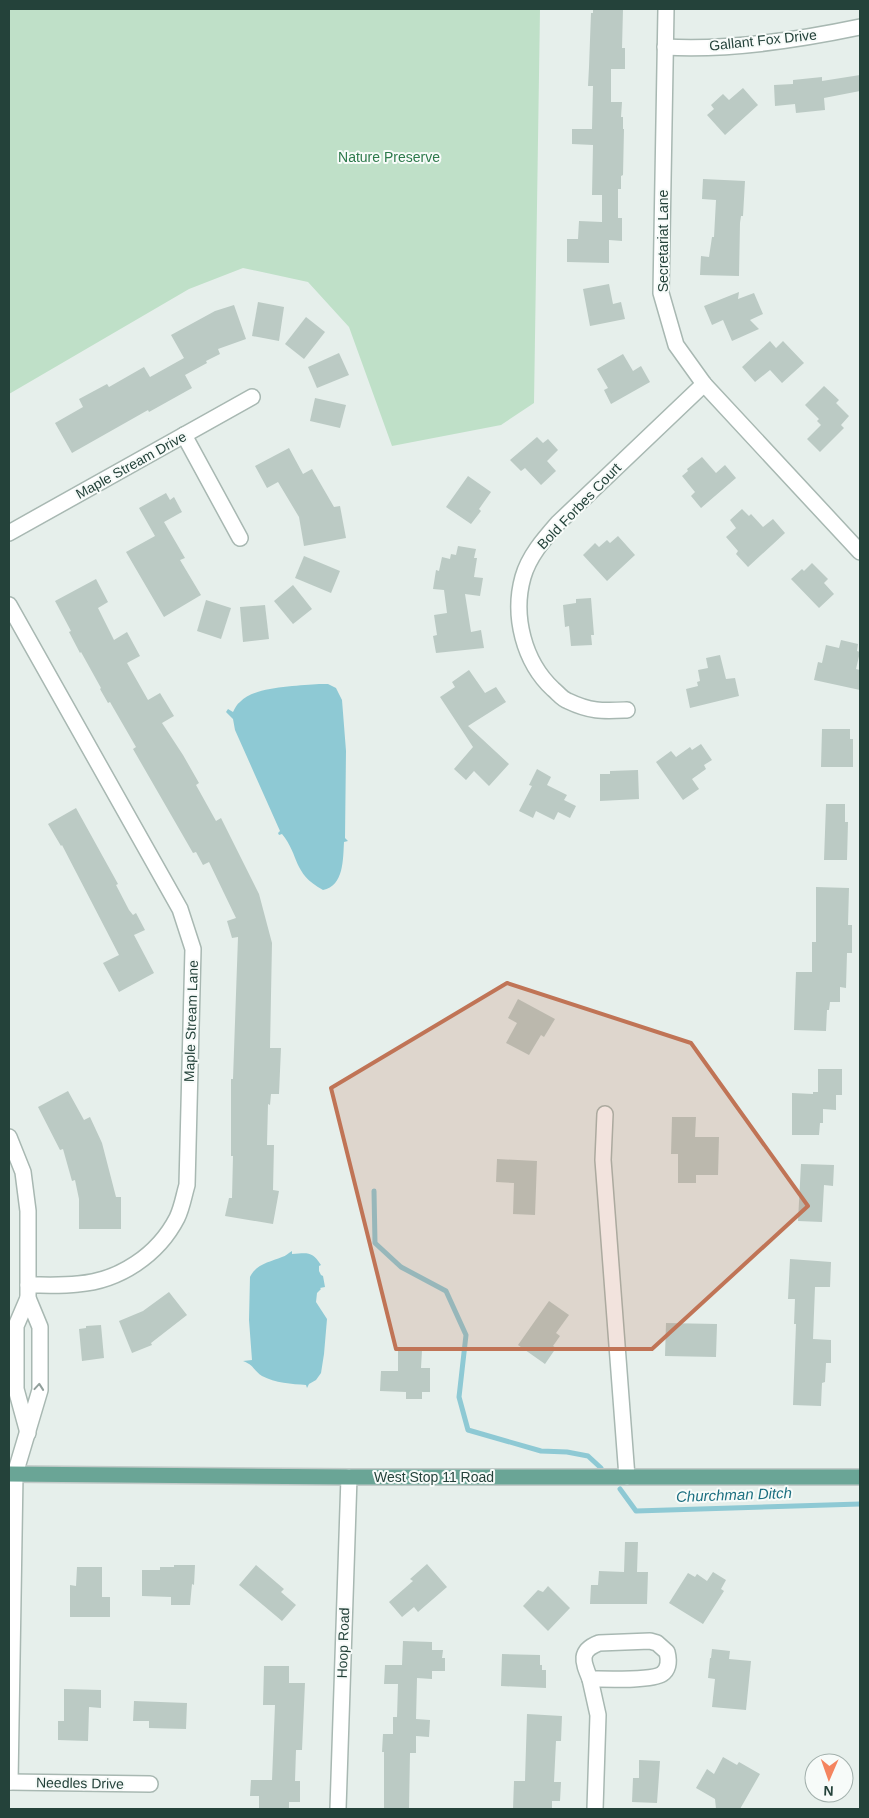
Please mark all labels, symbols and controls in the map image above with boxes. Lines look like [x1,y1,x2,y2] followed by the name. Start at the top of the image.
[708,26,818,54] street label: Gallant Fox Drive
[338,149,440,165] park label: Nature Preserve
[655,189,671,292] street label: Secretariat Lane
[73,428,189,502] street label: Maple Stream Drive
[534,460,624,552] street label: Bold Forbes Court
[181,959,201,1082] street label: Maple Stream Lane
[34,1383,45,1391] one-way arrow
[374,1469,494,1485] street label: West Stop 11 Road
[676,1484,792,1505] water label: Churchman Ditch
[334,1607,352,1679] street label: Hoop Road
[804,1753,854,1803] north arrow
[36,1774,124,1792] street label: Needles Drive
[823,1783,834,1799] text: N

